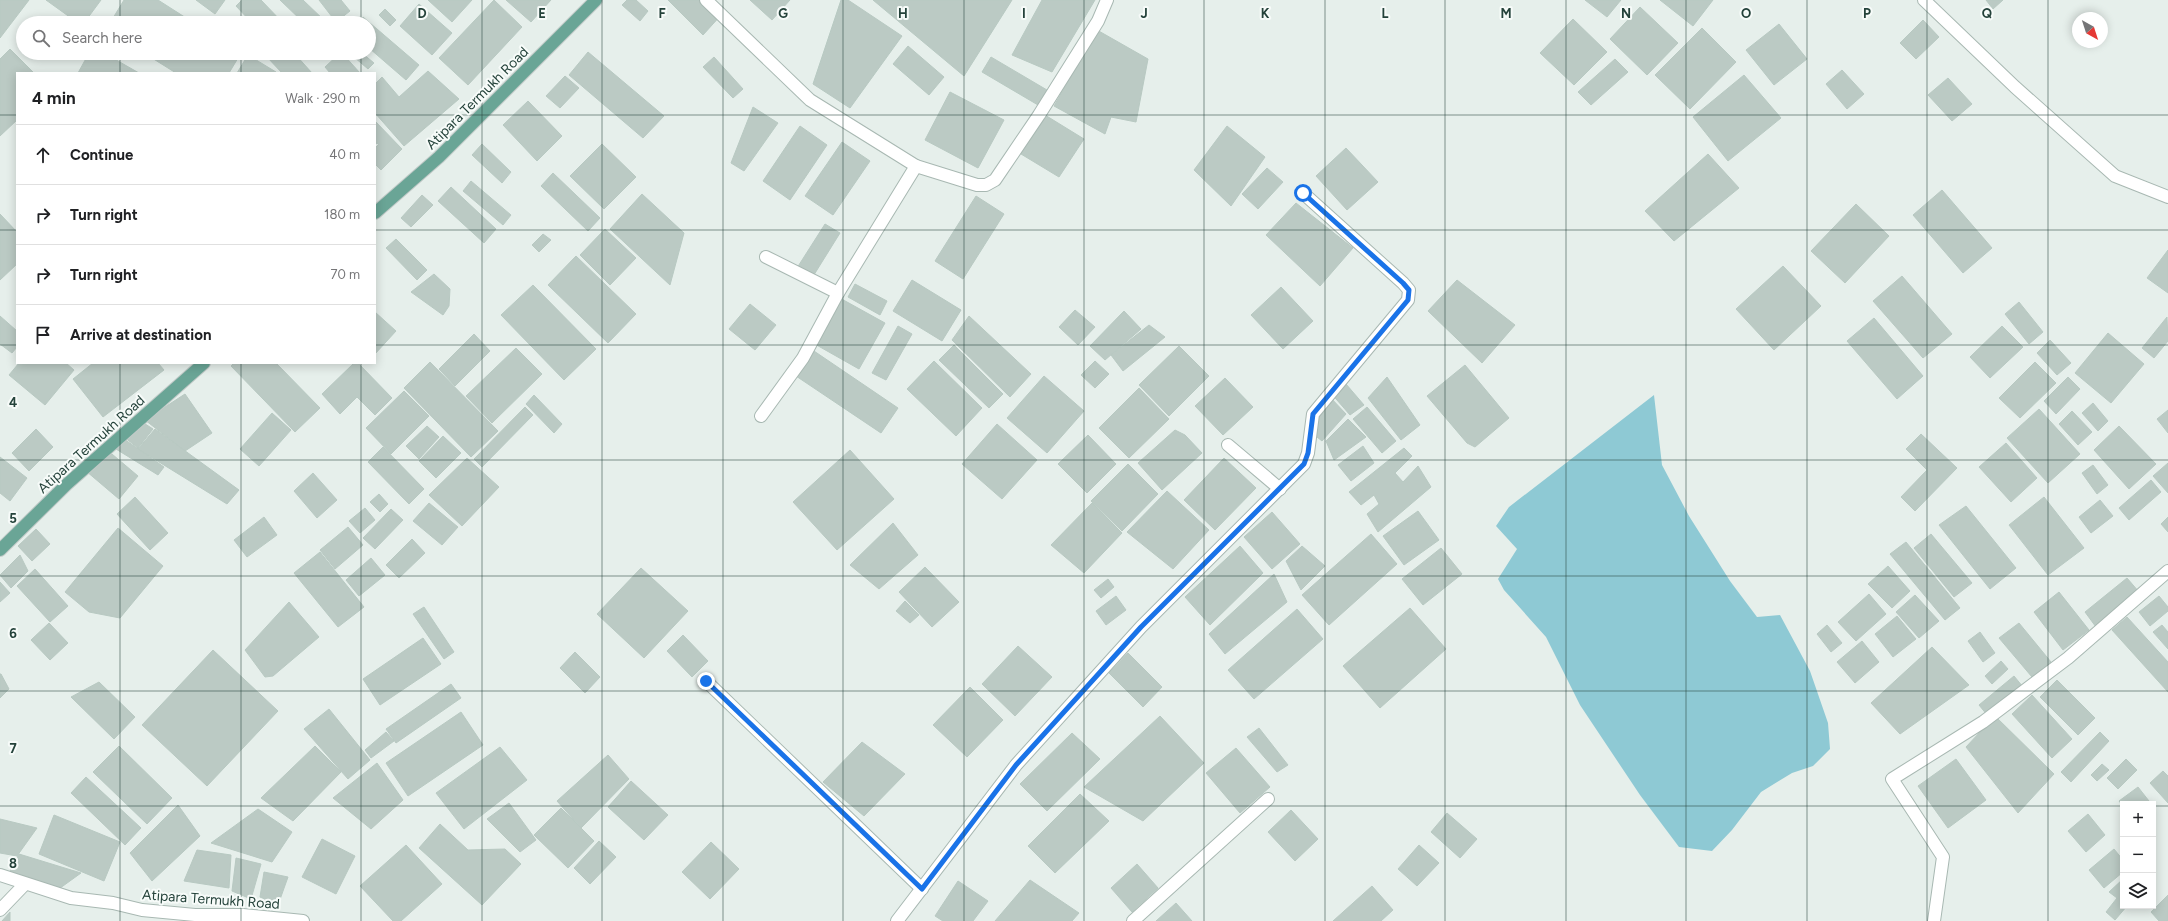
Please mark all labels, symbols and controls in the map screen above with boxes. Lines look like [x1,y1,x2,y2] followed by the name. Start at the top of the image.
[417,6,427,21] text: D
[538,6,546,21] text: E
[658,6,666,21] text: F
[778,6,788,21] text: G
[898,6,908,21] text: H
[1022,6,1026,21] text: I
[1140,6,1148,21] text: J
[1261,6,1270,21] text: K
[1382,6,1389,21] text: L
[1500,6,1512,21] text: M
[1621,6,1631,21] text: N
[1741,6,1751,21] text: O
[1863,6,1871,21] text: P
[1982,6,1992,21] text: Q
[2072,12,2108,48] north arrow
[16,16,376,60] search box
[30,27,52,49] icon: search
[62,29,142,47] text: Search here
[423,44,532,153] street label: Atipara Termukh Road
[32,88,76,108] text: 4 min
[285,91,360,106] text: Walk · 290 m
[32,144,54,166] icon: ahead
[70,146,133,164] text: Continue
[329,147,360,162] text: 40 m
[1294,184,1312,202] route start
[32,204,54,226] icon: right
[70,206,138,224] text: Turn right
[324,207,360,222] text: 180 m
[32,264,54,286] icon: right
[70,266,138,284] text: Turn right
[330,267,360,282] text: 70 m
[32,324,54,346] icon: arrive
[70,326,211,344] text: Arrive at destination
[34,392,148,497] street label: Atipara Termukh Road
[9,395,17,410] text: 4
[9,511,17,526] text: 5
[9,626,17,641] text: 6
[697,672,715,690] route end
[9,741,17,756] text: 7
[2120,801,2156,909] map controls
[2120,801,2156,837] button: +
[2120,837,2156,873] button: −
[9,856,17,871] text: 8
[2120,873,2156,909] button: layers
[142,886,280,913] street label: Atipara Termukh Road

